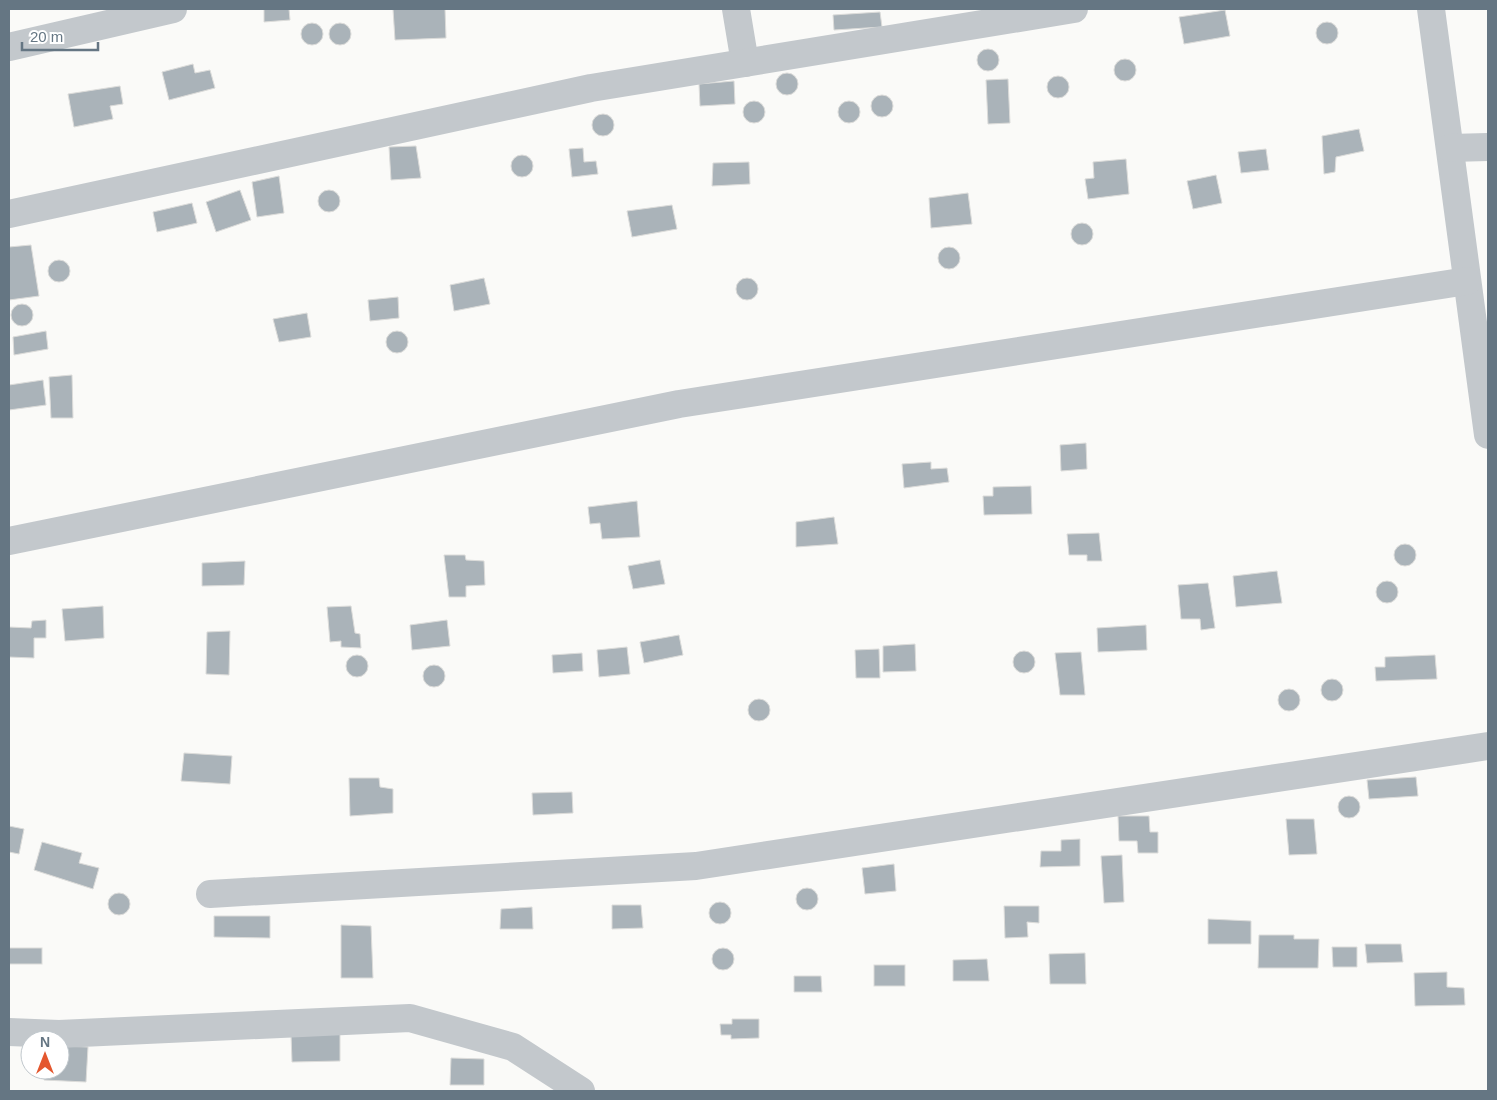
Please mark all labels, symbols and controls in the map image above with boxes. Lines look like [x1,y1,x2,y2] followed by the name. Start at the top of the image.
[22,20,99,52] scale bar
[30,28,63,45] text: 20 m
[20,1030,70,1080] north arrow
[40,1034,50,1050] text: N

